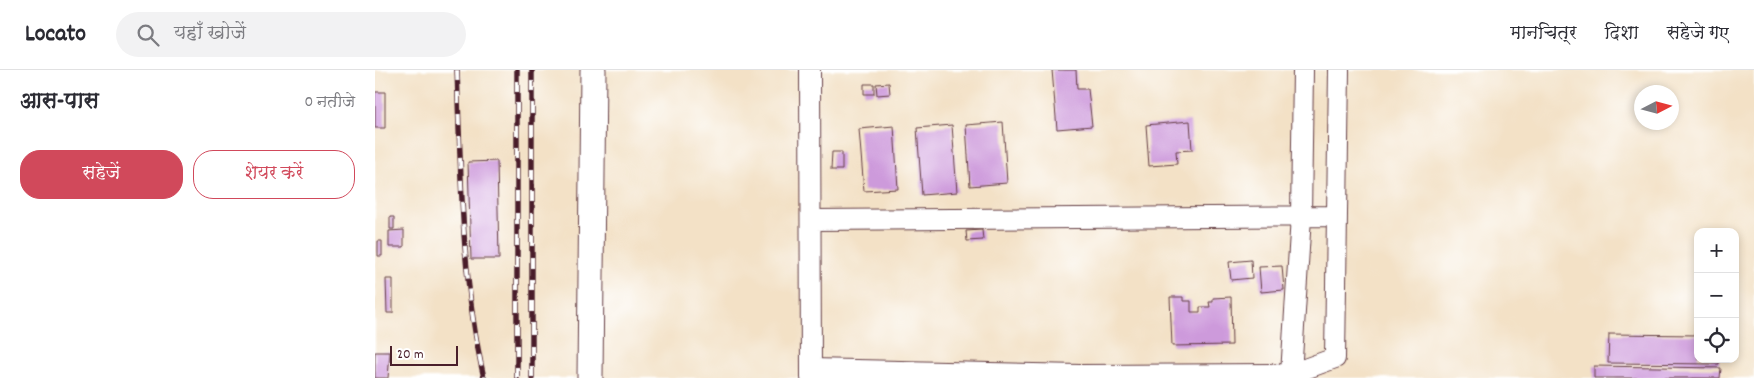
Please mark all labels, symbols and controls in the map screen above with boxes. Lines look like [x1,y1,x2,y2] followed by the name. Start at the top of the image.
[116,12,466,57] search box
[25,18,86,52] text: Locato
[134,21,162,49] icon: search
[174,21,246,48] text: यहाँ खोजें
[1510,22,1577,47] text: मानचित्र
[1605,22,1639,47] text: दिशा
[1667,22,1729,47] text: सहेजे गए
[1634,85,1679,130] north arrow
[20,88,99,118] text: आस-पास
[304,91,355,114] text: 0 नतीजे
[20,150,183,199] button: सहेजें
[193,150,355,199] button: शेयर करें
[1694,228,1739,363] map controls
[1694,228,1739,273] button: +
[1694,273,1739,318] button: −
[1694,318,1739,363] button: locate
[390,343,457,366] scale bar
[397,345,424,365] text: 20 m

